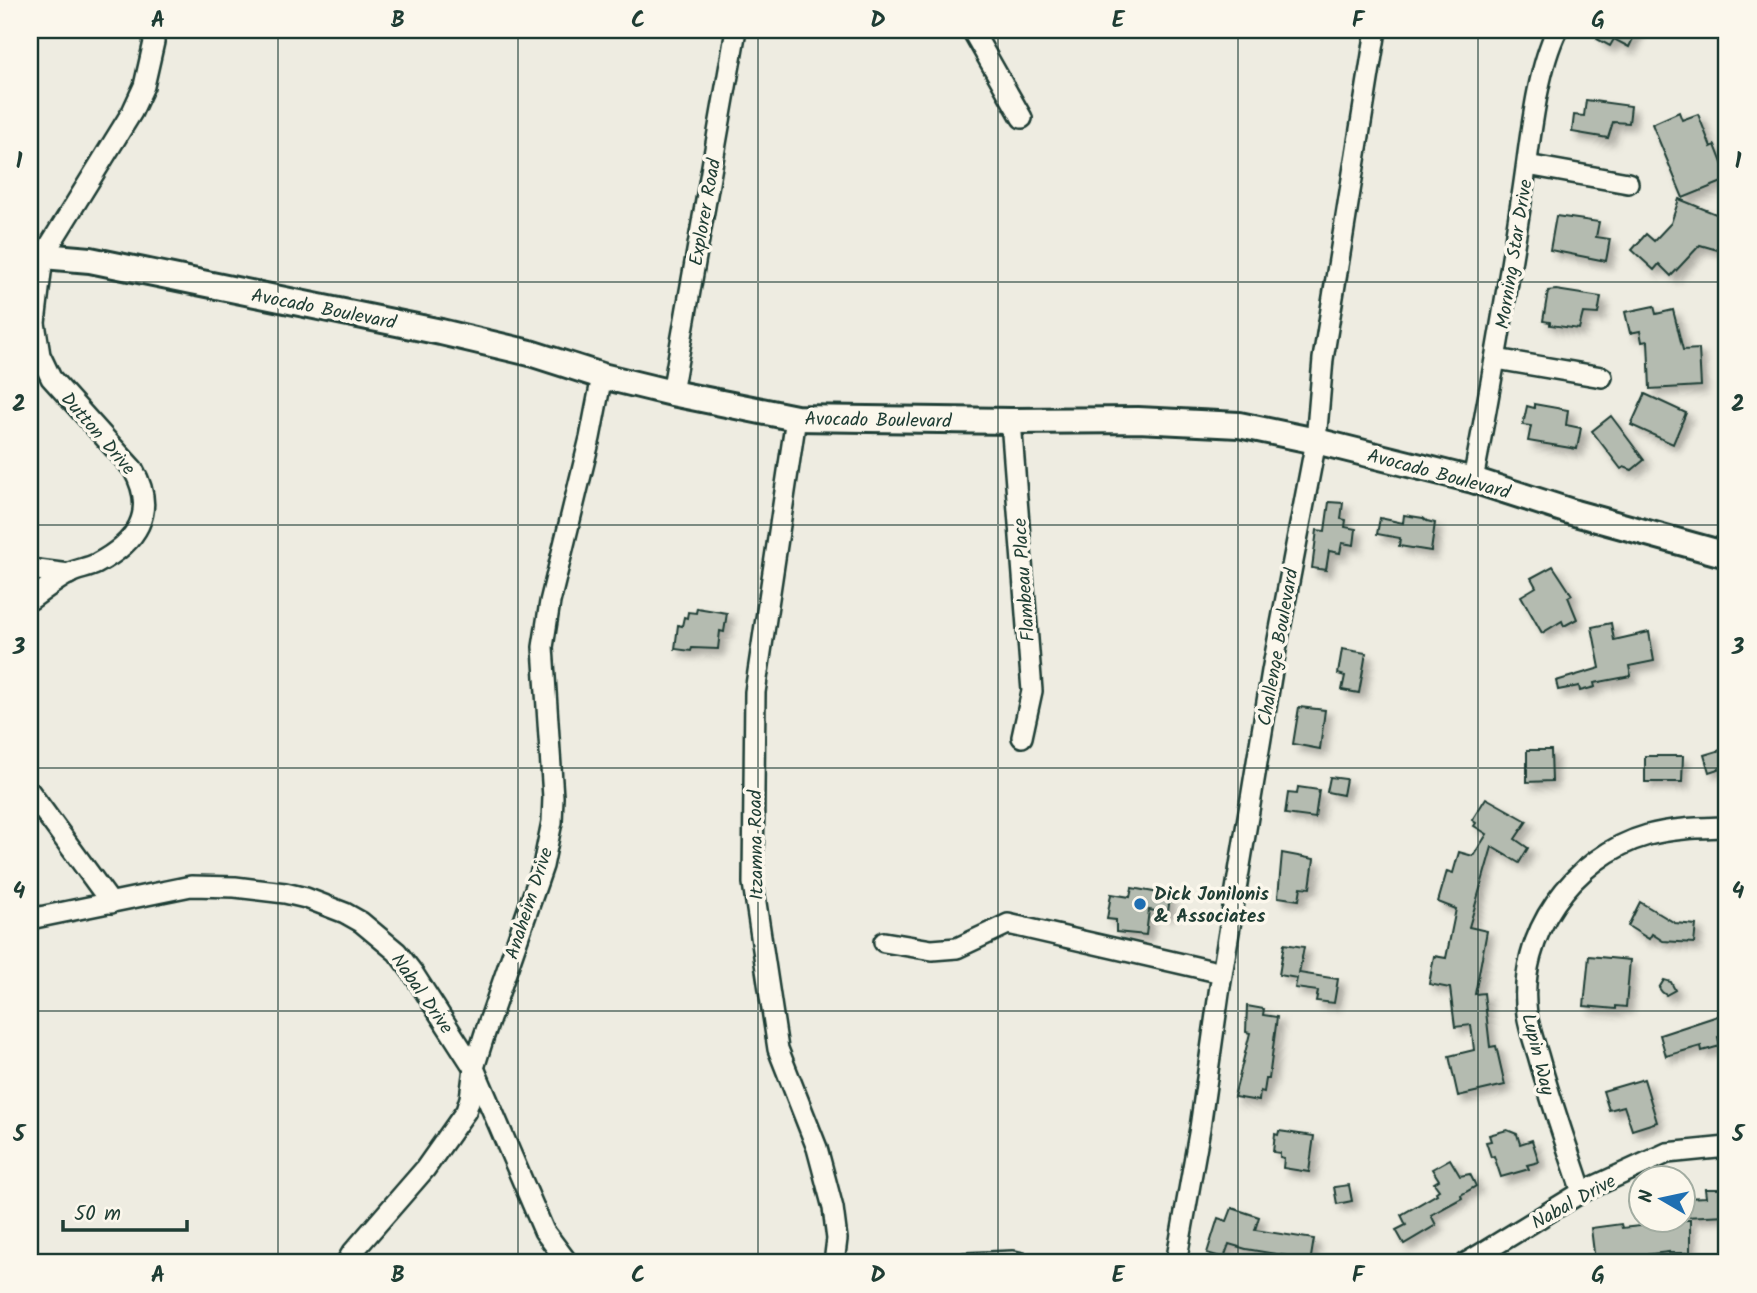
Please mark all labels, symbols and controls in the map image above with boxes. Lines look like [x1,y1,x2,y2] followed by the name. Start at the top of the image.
[151,3,165,39] text: A
[391,3,405,39] text: B
[631,3,645,39] text: C
[870,3,886,39] text: D
[1112,3,1126,39] text: E
[1352,3,1366,39] text: F
[1591,3,1605,39] text: G
[16,144,23,180] text: 1
[1735,144,1742,180] text: 1
[682,156,730,268] street label: Explorer Road
[1488,177,1542,331] street label: Morning Star Drive
[249,281,399,339] street label: Avocado Boulevard
[53,386,143,483] street label: Dutton Drive
[12,387,26,423] text: 2
[1731,387,1745,423] text: 2
[804,405,952,437] street label: Avocado Boulevard
[1364,441,1514,509] street label: Avocado Boulevard
[1006,517,1044,643] street label: Flambeau Place
[1250,566,1308,728] street label: Challenge Boulevard
[12,630,26,666] text: 3
[1731,630,1745,666] text: 3
[741,789,773,900] street label: Itzamna Road
[498,843,562,964] street label: Anaheim Drive
[13,874,26,910] text: 4
[1732,874,1745,910] text: 4
[1154,880,1269,932] place label: Dick Jonilonis & Associates
[1132,896,1148,912] marker: Dick Jonilonis & Associates
[383,948,460,1041] street label: Nabal Drive
[1512,1010,1562,1100] street label: Lupin Way
[12,1117,27,1153] text: 5
[1731,1117,1746,1153] text: 5
[1628,1164,1698,1234] north arrow
[1526,1167,1622,1238] street label: Nabal Drive
[63,1188,187,1232] scale bar
[1631,1188,1663,1205] text: N
[74,1198,121,1231] text: 50 m
[151,1258,165,1293] text: A
[391,1258,405,1293] text: B
[631,1258,645,1293] text: C
[870,1258,886,1293] text: D
[1112,1258,1126,1293] text: E
[1352,1258,1366,1293] text: F
[1591,1258,1605,1293] text: G

